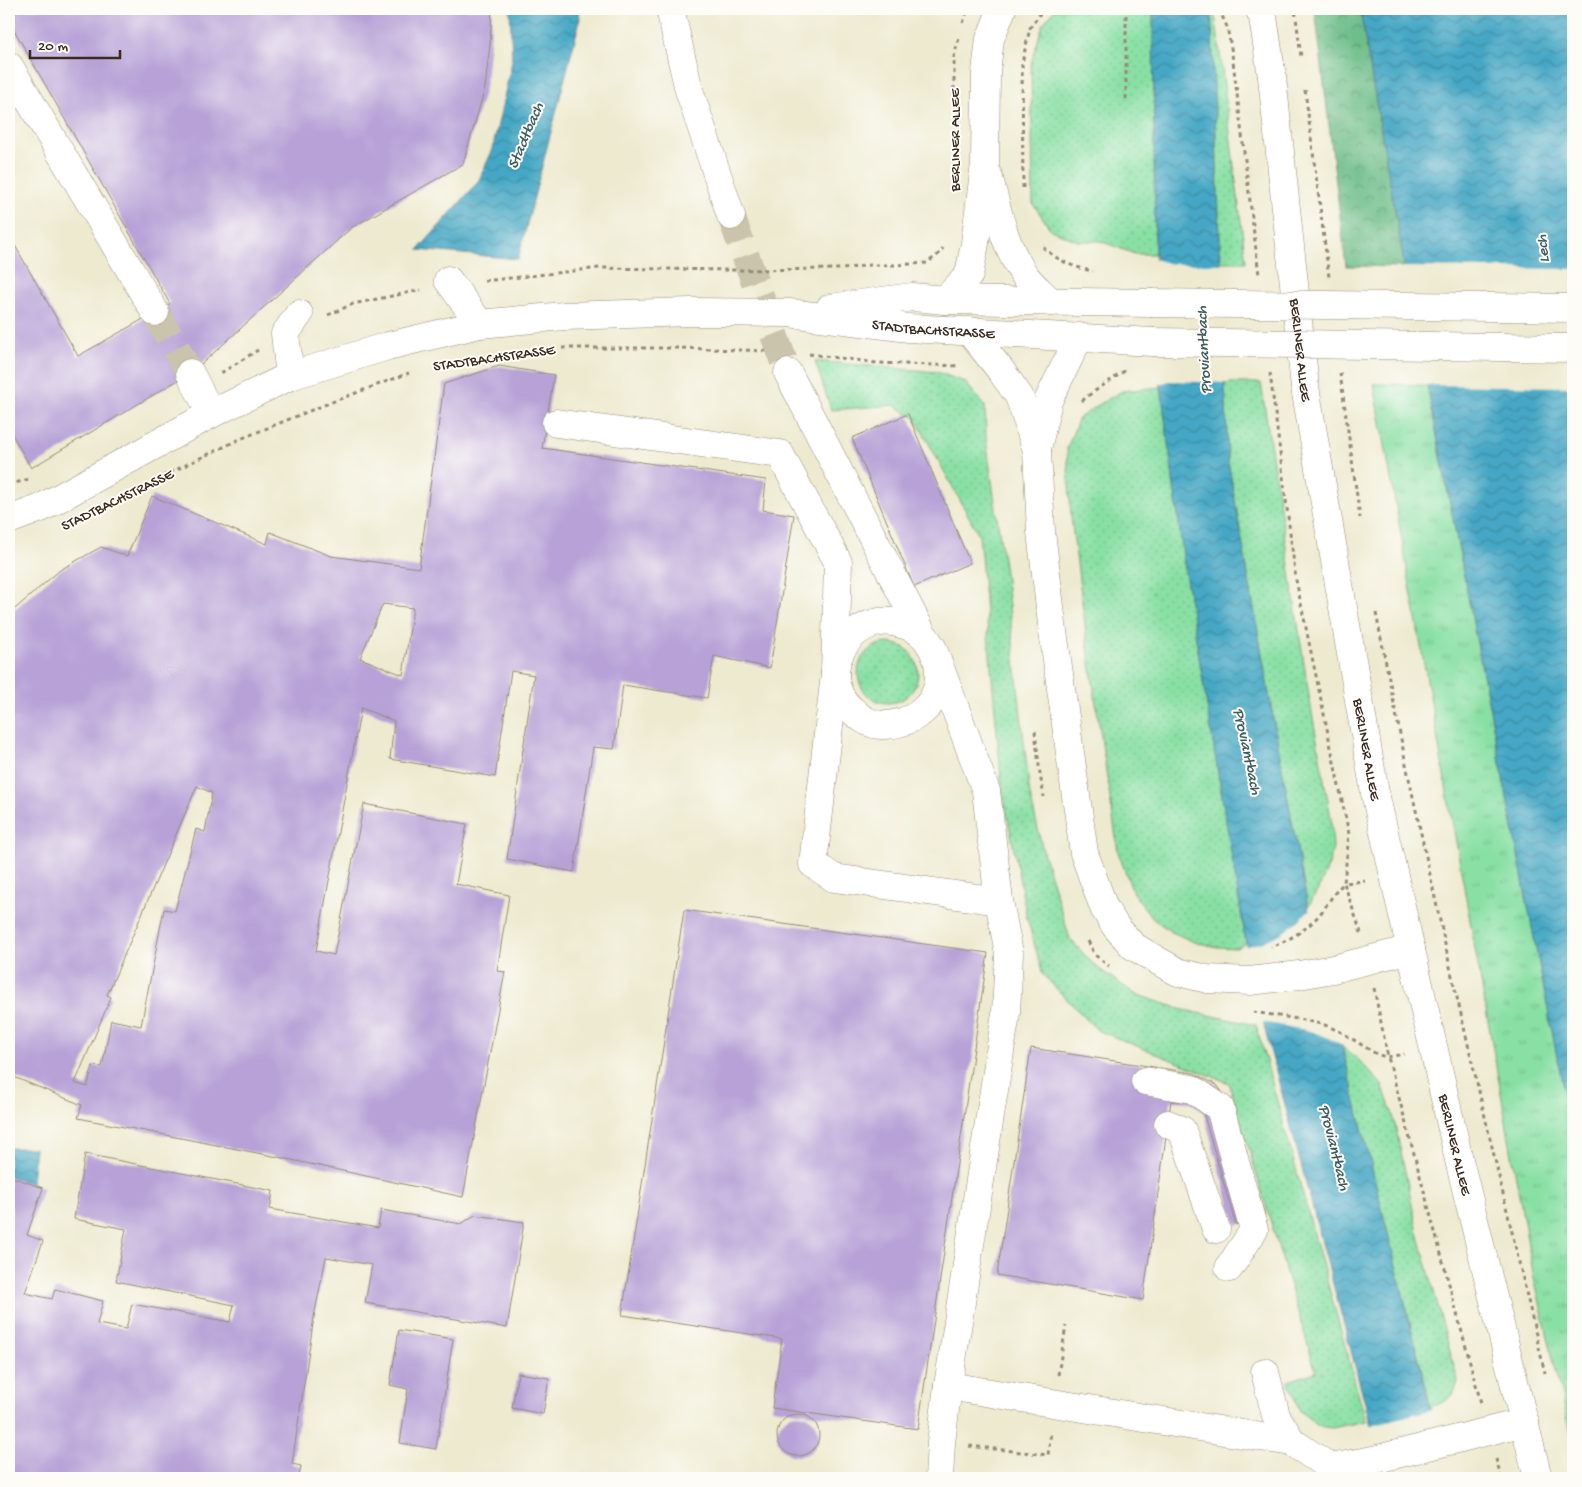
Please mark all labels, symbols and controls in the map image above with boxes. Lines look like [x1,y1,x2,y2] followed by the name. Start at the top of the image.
[30,28,120,60] scale bar
[38,38,68,56] text: 20 m
[947,88,965,193] street label: BERLINER ALLEE
[505,100,550,172] water label: Stadtbach
[1534,233,1555,264] water label: Lech
[1285,297,1314,404] street label: BERLINER ALLEE
[1194,305,1217,394] water label: Proviantbach
[871,316,996,344] street label: STADTBACHSTRASSE
[432,341,557,376] street label: STADTBACHSTRASSE
[59,465,178,536] street label: STADTBACHSTRASSE
[1348,696,1384,803] street label: BERLINER ALLEE
[1227,707,1264,797] water label: Proviantbach
[1433,1092,1475,1198] street label: BERLINER ALLEE
[1313,1103,1353,1193] water label: Proviantbach

